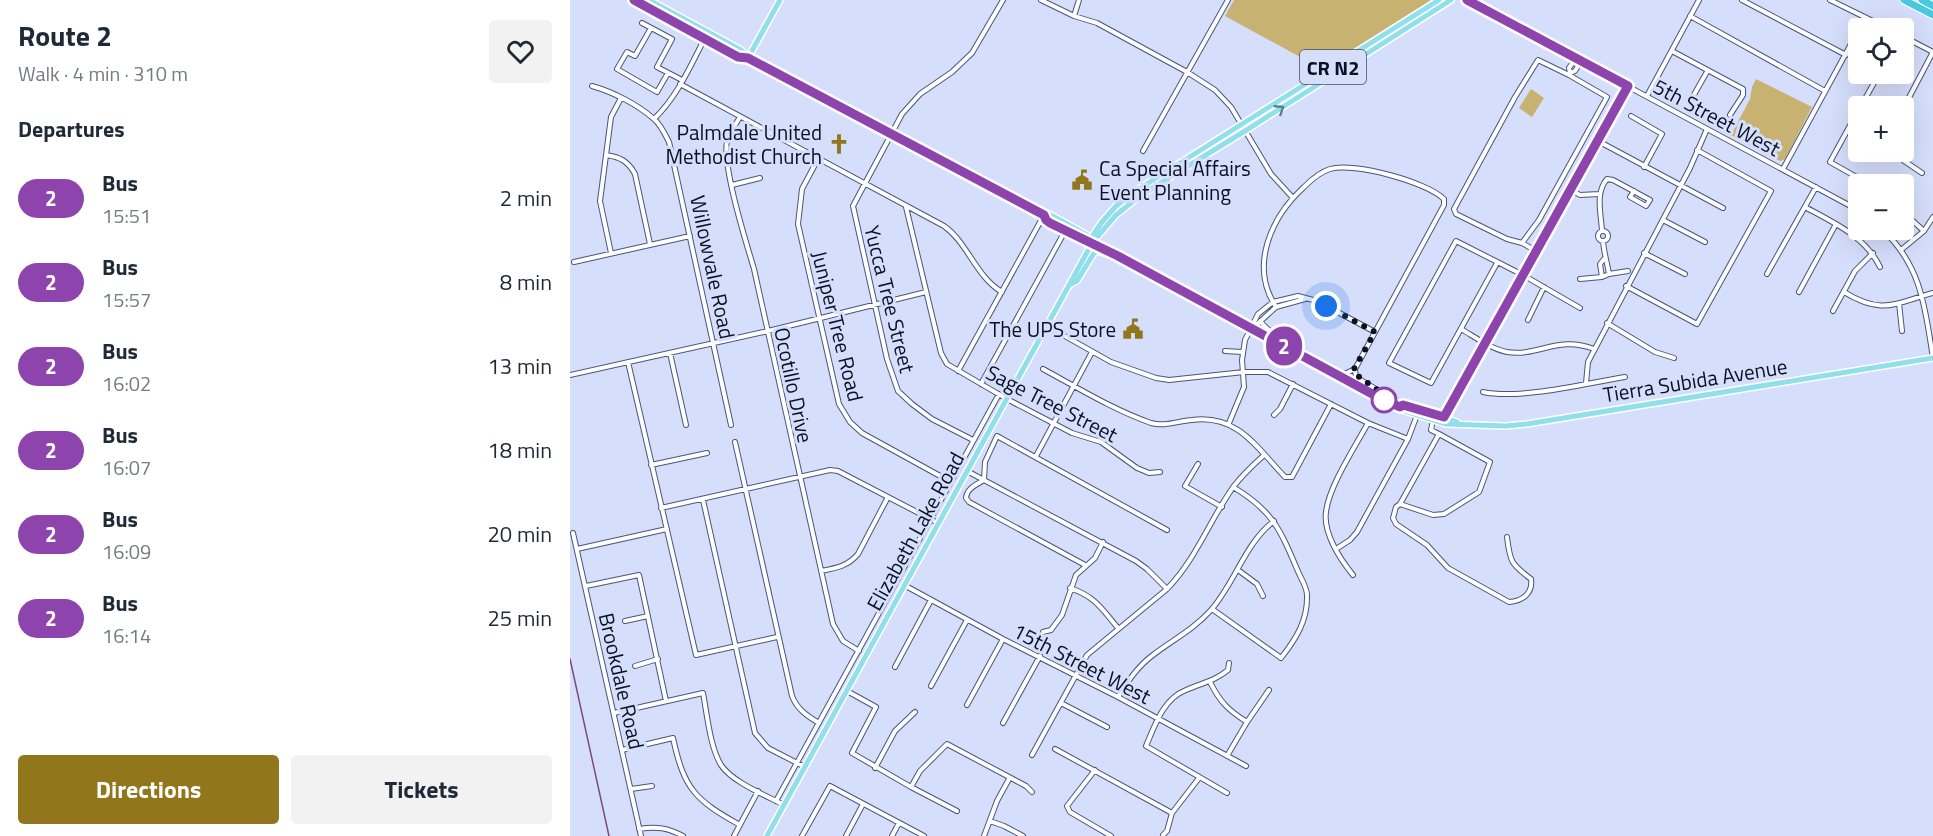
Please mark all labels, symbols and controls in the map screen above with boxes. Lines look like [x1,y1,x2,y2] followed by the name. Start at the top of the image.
[18,14,112,57] text: Route 2
[1848,18,1914,240] map controls
[1848,18,1914,84] button: locate
[489,20,552,83] button: heart
[1300,50,1366,84] road number: CR N2
[18,58,188,89] text: Walk · 4 min · 310 m
[1648,70,1787,164] street label: 5th Street West
[1848,96,1914,162] button: +
[1273,105,1284,116] one-way arrow
[18,112,125,146] text: Departures
[665,116,822,172] place label: Palmdale United Methodist Church
[827,132,851,156] church icon: Palmdale United Methodist Church
[1099,152,1251,208] place label: Ca Special Affairs Event Planning
[102,166,138,200] text: Bus
[1070,168,1094,192] public building icon: Ca Special Affairs Event Planning
[1848,174,1914,240] button: −
[500,181,552,215] text: 2 min
[45,182,57,214] text: 2
[682,192,744,342] street label: Willowvale Road
[102,200,151,231] text: 15:51
[856,222,924,377] street label: Yucca Tree Street
[804,247,872,405] street label: Juniper Tree Road
[102,250,138,284] text: Bus
[500,265,552,299] text: 8 min
[45,266,57,298] text: 2
[102,284,151,315] text: 15:57
[1311,291,1341,321] your location
[989,313,1116,345] place label: The UPS Store
[1121,317,1145,341] public building icon: The UPS Store
[766,324,822,446] street label: Ocotillo Drive
[1264,326,1304,366] line badge: 2
[1278,330,1290,362] text: 2
[102,334,138,368] text: Bus
[487,349,552,383] text: 13 min
[45,350,57,382] text: 2
[1601,350,1789,410] street label: Tierra Subida Avenue
[981,356,1124,450] street label: Sage Tree Street
[102,368,151,399] text: 16:02
[1371,387,1397,413] unlabelled marker
[102,418,138,452] text: Bus
[487,433,552,467] text: 18 min
[45,434,57,466] text: 2
[858,446,972,616] street label: Elizabeth Lake Road
[102,452,151,483] text: 16:07
[102,502,138,536] text: Bus
[487,517,552,551] text: 20 min
[45,518,57,550] text: 2
[102,536,151,567] text: 16:09
[102,586,138,620] text: Bus
[487,601,552,635] text: 25 min
[45,602,57,634] text: 2
[591,610,653,752] street label: Brookdale Road
[1007,614,1157,712] street label: 15th Street West
[102,620,151,651] text: 16:14
[18,755,279,824] button: Directions
[291,755,552,824] button: Tickets

